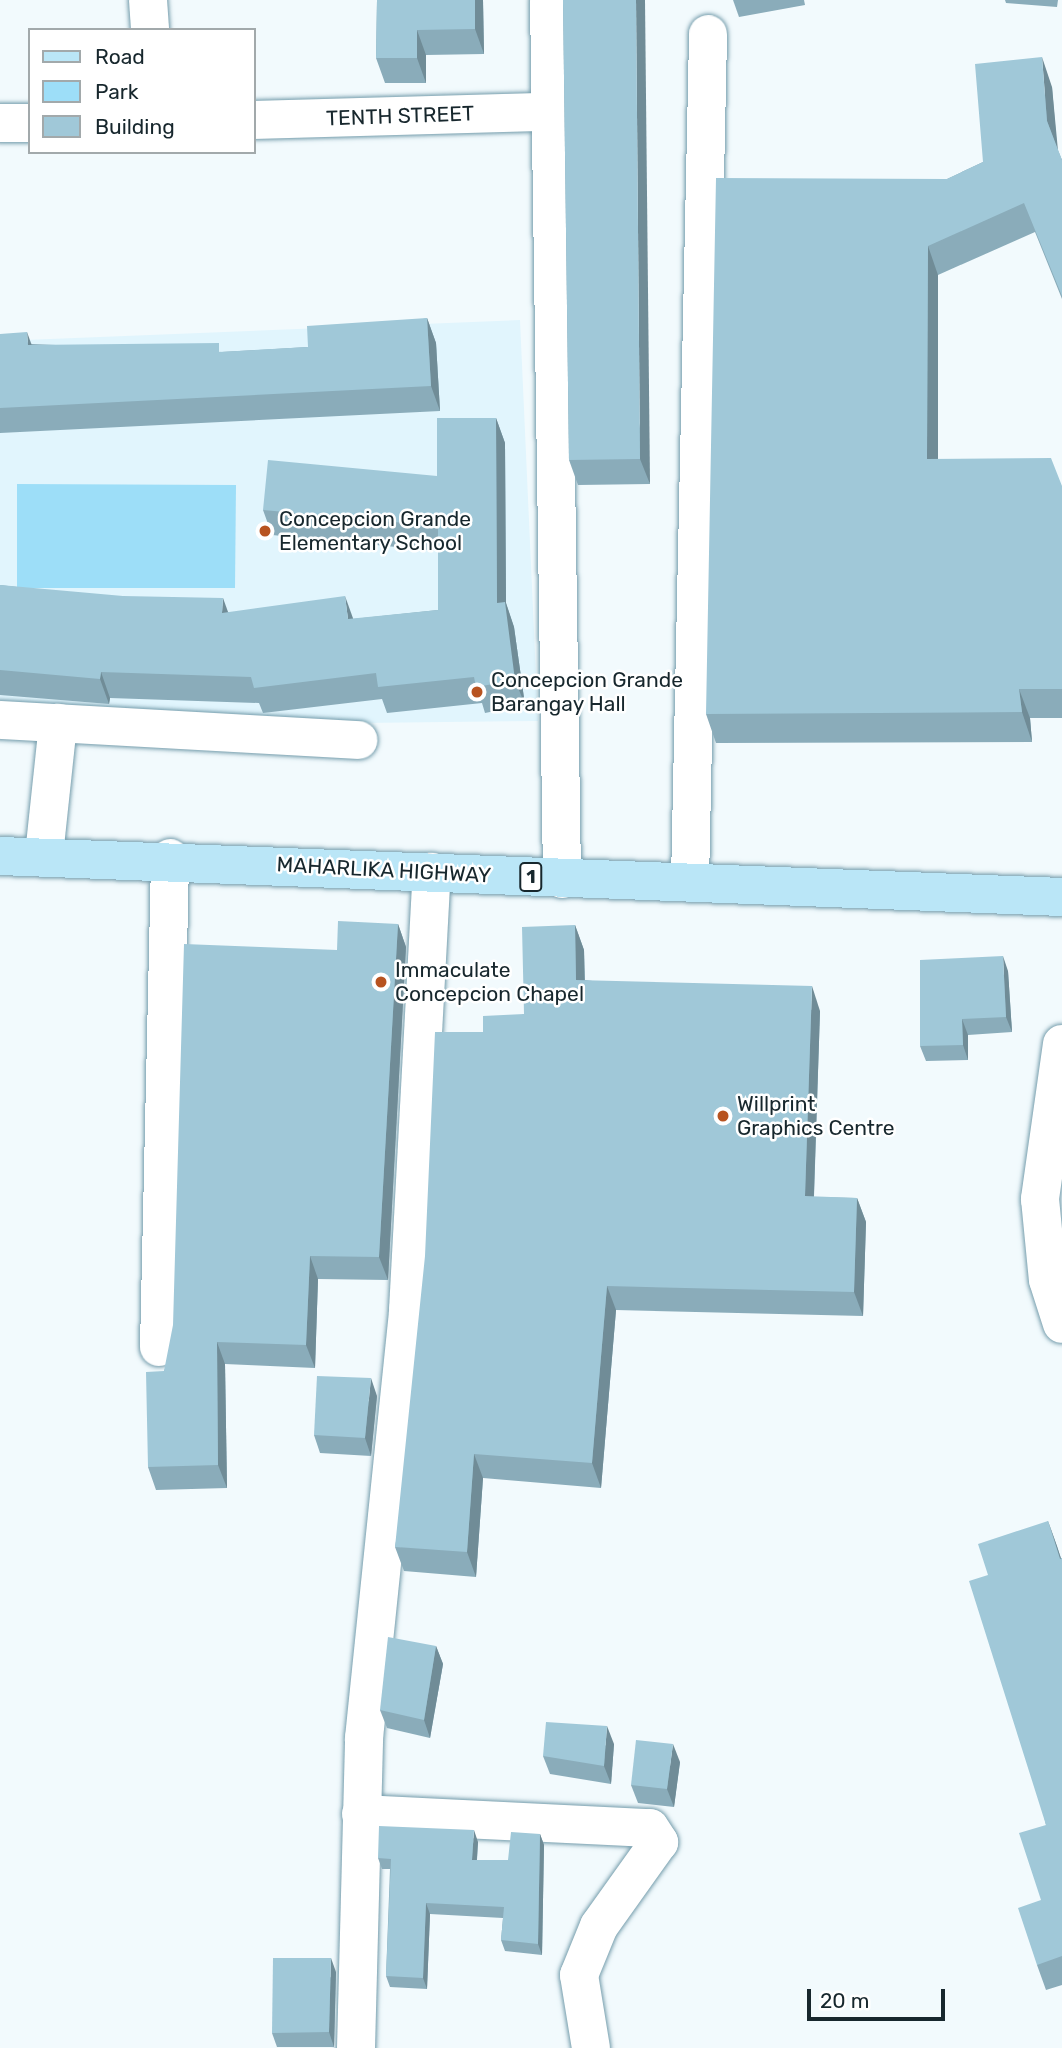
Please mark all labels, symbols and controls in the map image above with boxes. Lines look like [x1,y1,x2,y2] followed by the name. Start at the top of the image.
[28,28,256,154] legend
[95,44,145,69] text: Road
[95,79,139,104] text: Park
[326,101,474,131] street label: TENTH STREET
[95,114,175,139] text: Building
[279,506,471,556] place label: Concepcion Grande Elementary School
[257,523,273,539] marker: Concepcion Grande Elementary School
[491,667,683,717] place label: Concepcion Grande Barangay Hall
[469,684,485,700] marker: Concepcion Grande Barangay Hall
[276,852,492,888] street label: MAHARLIKA HIGHWAY
[519,862,543,892] road number: 1
[395,957,584,1007] place label: Immaculate Concepcion Chapel
[373,974,389,990] marker: Immaculate Concepcion Chapel
[737,1091,895,1141] place label: Willprint Graphics Centre
[715,1108,731,1124] marker: Willprint Graphics Centre
[810,1974,948,2018] scale bar
[820,1988,869,2013] text: 20 m

